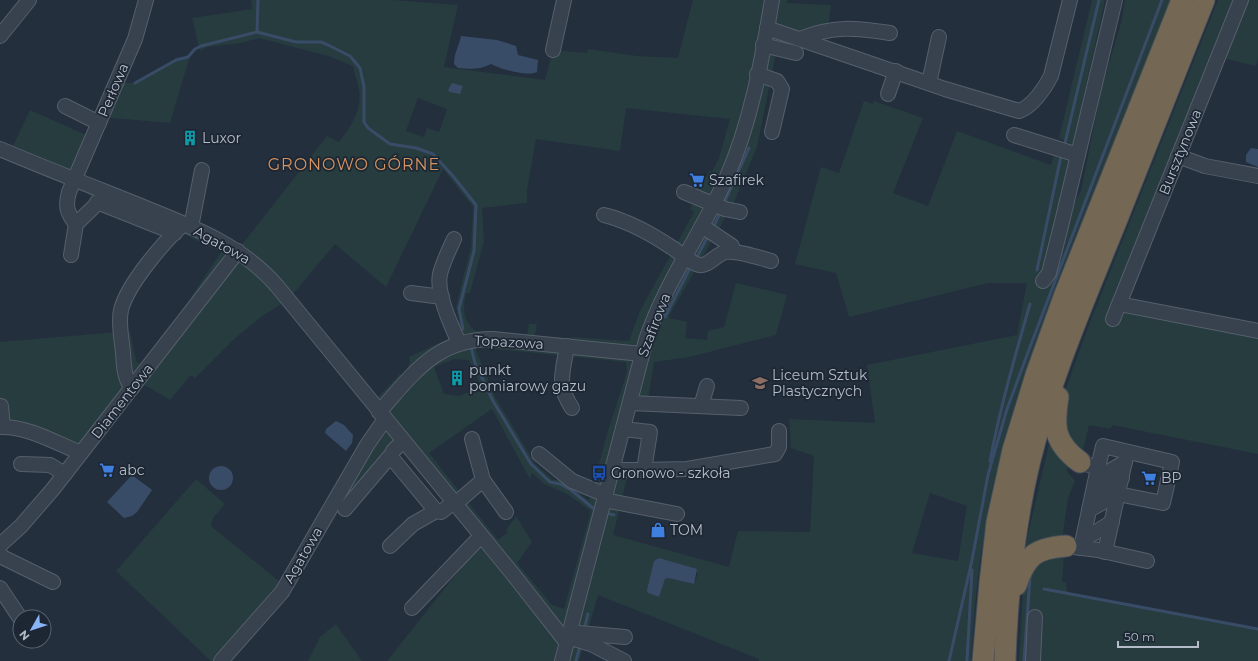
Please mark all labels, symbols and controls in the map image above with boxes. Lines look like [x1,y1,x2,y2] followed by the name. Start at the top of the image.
[94,61,132,119] street label: Perłowa
[1155,107,1205,197] street label: Bursztynowa
[181,129,199,147] building icon: Luxor
[202,129,242,147] place label: Luxor
[268,155,440,174] district label: GRONOWO GÓRNE
[688,171,706,189] supermarket icon: Szafirek
[709,171,764,189] place label: Szafirek
[190,222,254,268] street label: Agatowa
[634,291,674,359] street label: Szafirowa
[474,331,544,353] street label: Topazowa
[87,360,157,442] street label: Diamentowa
[469,361,586,395] place label: punkt pomiarowy gazu
[772,366,868,400] place label: Liceum Sztuk Plastycznych
[448,369,466,387] building icon: punkt pomiarowy gazu
[751,374,769,392] school or university icon: Liceum Sztuk Plastycznych
[98,461,116,479] supermarket icon: abc
[119,461,145,479] place label: abc
[590,464,608,482] bus stop icon: Gronowo - szkoła
[611,464,731,482] place label: Gronowo - szkoła
[1140,469,1158,487] supermarket icon: BP
[1161,469,1182,487] place label: BP
[649,521,667,539] shop icon: TOM
[670,521,703,539] place label: TOM
[280,524,326,586] street label: Agatowa
[12,609,52,649] north arrow
[1118,623,1198,649] scale bar
[16,627,32,643] text: N
[1124,629,1155,644] text: 50 m

